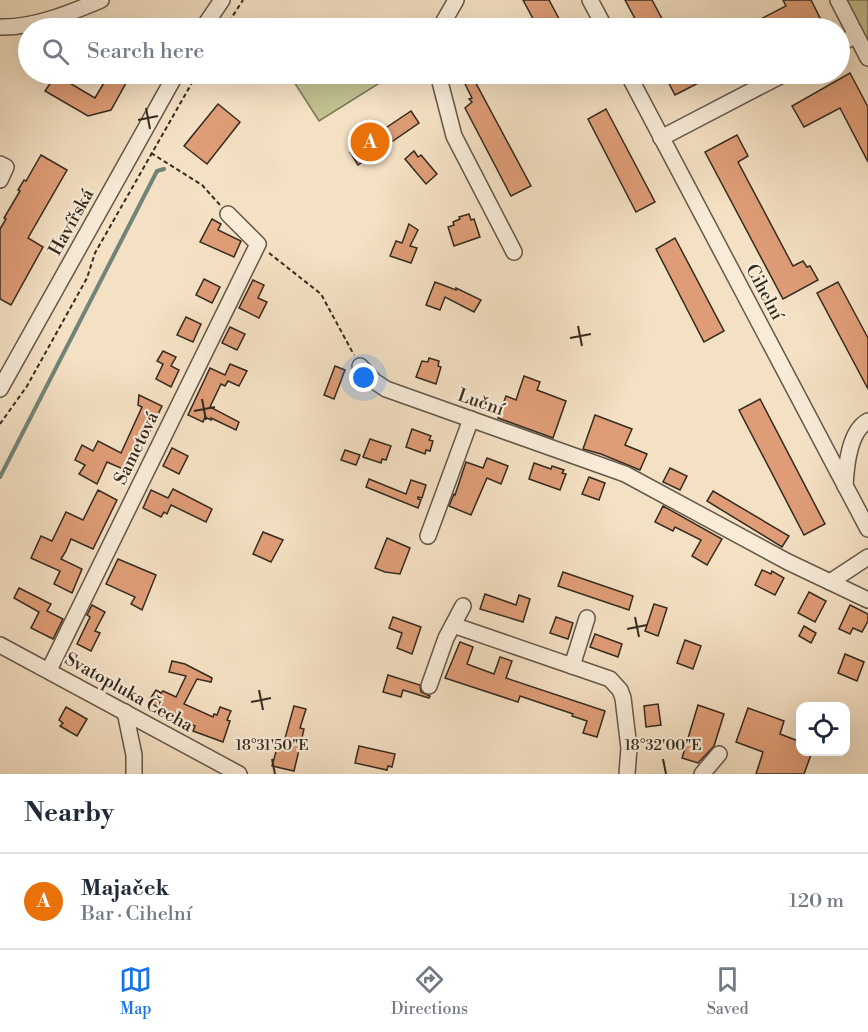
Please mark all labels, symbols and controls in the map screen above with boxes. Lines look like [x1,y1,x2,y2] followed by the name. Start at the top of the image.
[18,18,850,84] search box
[39,35,72,68] icon: search
[87,38,204,65] text: Search here
[350,120,389,164] pin: A
[44,184,100,260] street label: Havířská
[740,260,789,325] street label: Cihelní
[349,363,378,392] your location
[454,384,508,421] street label: Luční
[109,407,164,488] street label: Sametová
[60,648,198,738] street label: Svatopluka Čecha
[796,702,850,756] map controls
[796,702,850,756] button: locate
[235,736,309,755] text: 18°31'50"E
[624,736,702,755] text: 18°32'00"E
[24,797,114,829] text: Nearby
[81,875,169,902] text: Majaček
[36,889,51,914] text: A
[789,889,844,914] text: 120 m
[81,902,192,927] text: Bar · Cihelní
[119,963,152,1019] tab: Map
[391,963,468,1019] tab: Directions
[707,963,749,1019] tab: Saved

